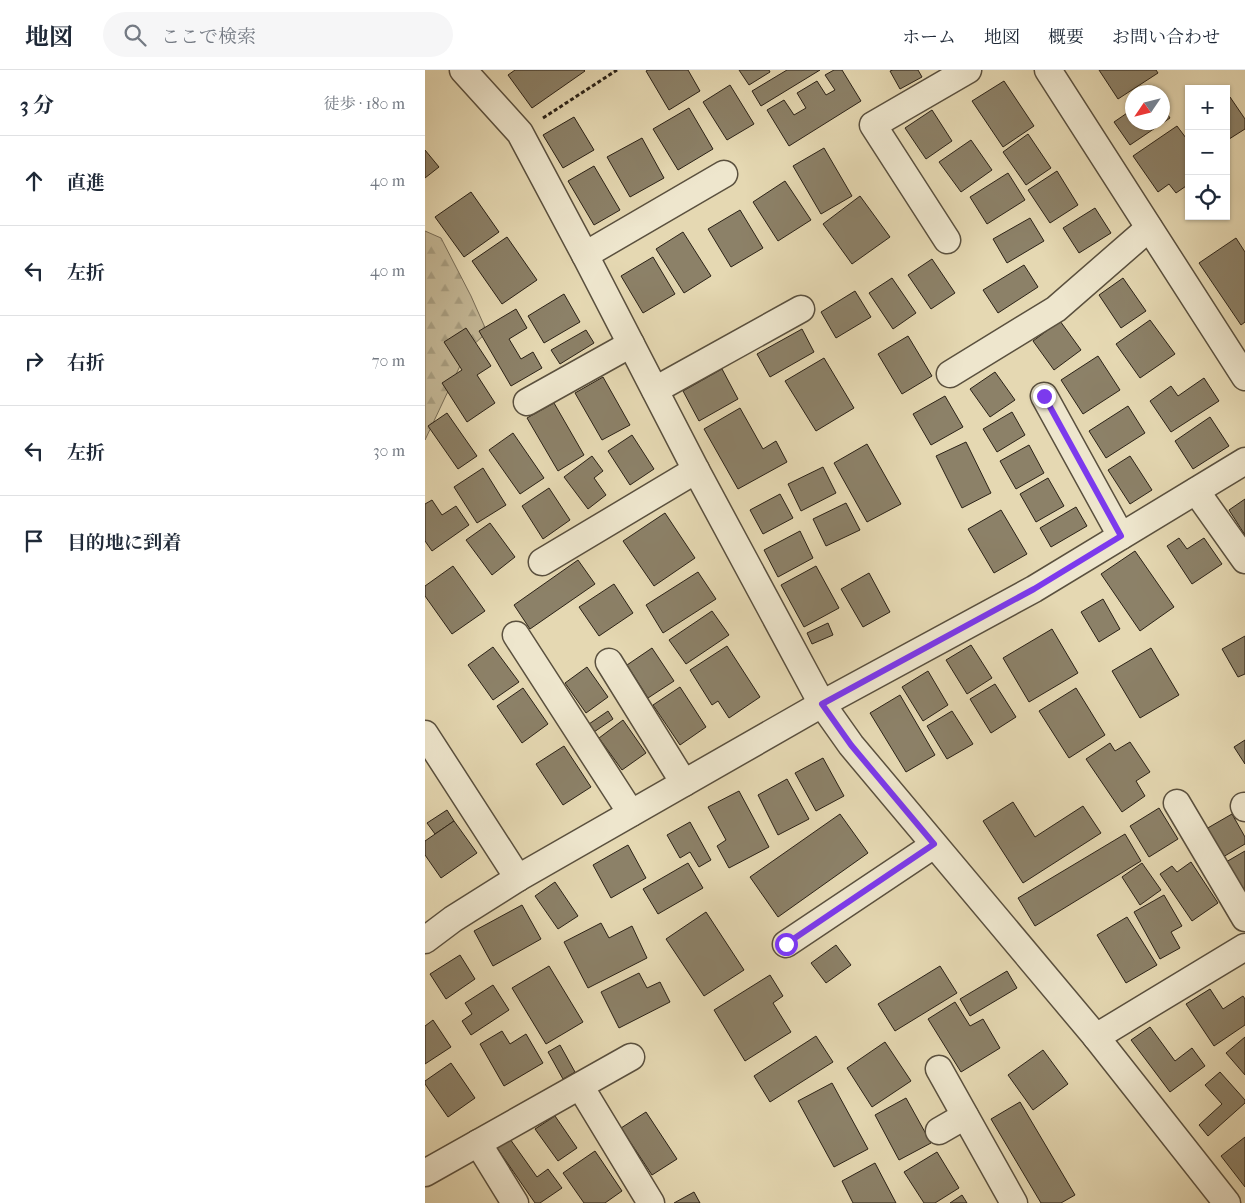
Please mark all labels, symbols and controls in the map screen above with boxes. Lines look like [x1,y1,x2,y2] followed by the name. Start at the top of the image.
[103,12,453,57] search box
[121,21,149,49] icon: search
[25,23,73,51] text: 地図
[161,26,256,48] text: ここで検索
[902,27,956,48] text: ホーム
[984,27,1020,48] text: 地図
[1048,27,1084,48] text: 概要
[1112,27,1220,48] text: お問い合わせ
[1125,85,1170,130] north arrow
[1185,85,1230,220] map controls
[1185,85,1230,130] button: +
[20,93,54,117] text: 3 分
[324,94,405,113] text: 徒歩 · 180 m
[1185,130,1230,175] button: −
[20,167,48,195] icon: ahead
[370,171,405,190] text: 40 m
[67,172,105,194] text: 直進
[1185,175,1230,220] button: locate
[20,257,48,285] icon: left
[370,261,405,280] text: 40 m
[67,262,105,284] text: 左折
[20,347,48,375] icon: right
[372,351,405,370] text: 70 m
[67,352,105,374] text: 右折
[1033,385,1056,408] route end
[20,437,48,465] icon: left
[373,441,405,460] text: 30 m
[67,442,105,464] text: 左折
[20,527,48,555] icon: arrive
[67,532,181,554] text: 目的地に到着
[775,933,798,956] route start

